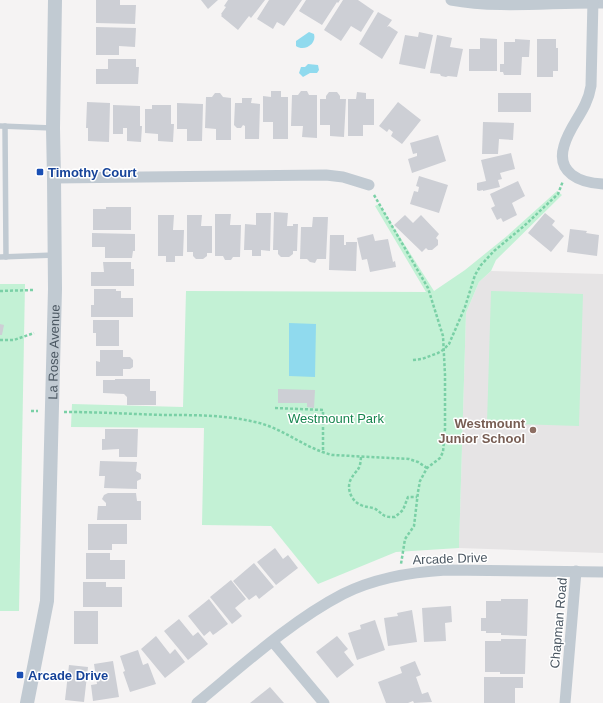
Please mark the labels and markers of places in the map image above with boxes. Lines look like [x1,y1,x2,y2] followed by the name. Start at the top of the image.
[48,165,137,180] place label: Timothy Court
[35,167,45,177] marker: Timothy Court
[438,416,526,446] place label: Westmount Junior School
[528,425,538,435] marker: Westmount Junior School
[28,668,108,683] place label: Arcade Drive
[15,670,25,680] marker: Arcade Drive

